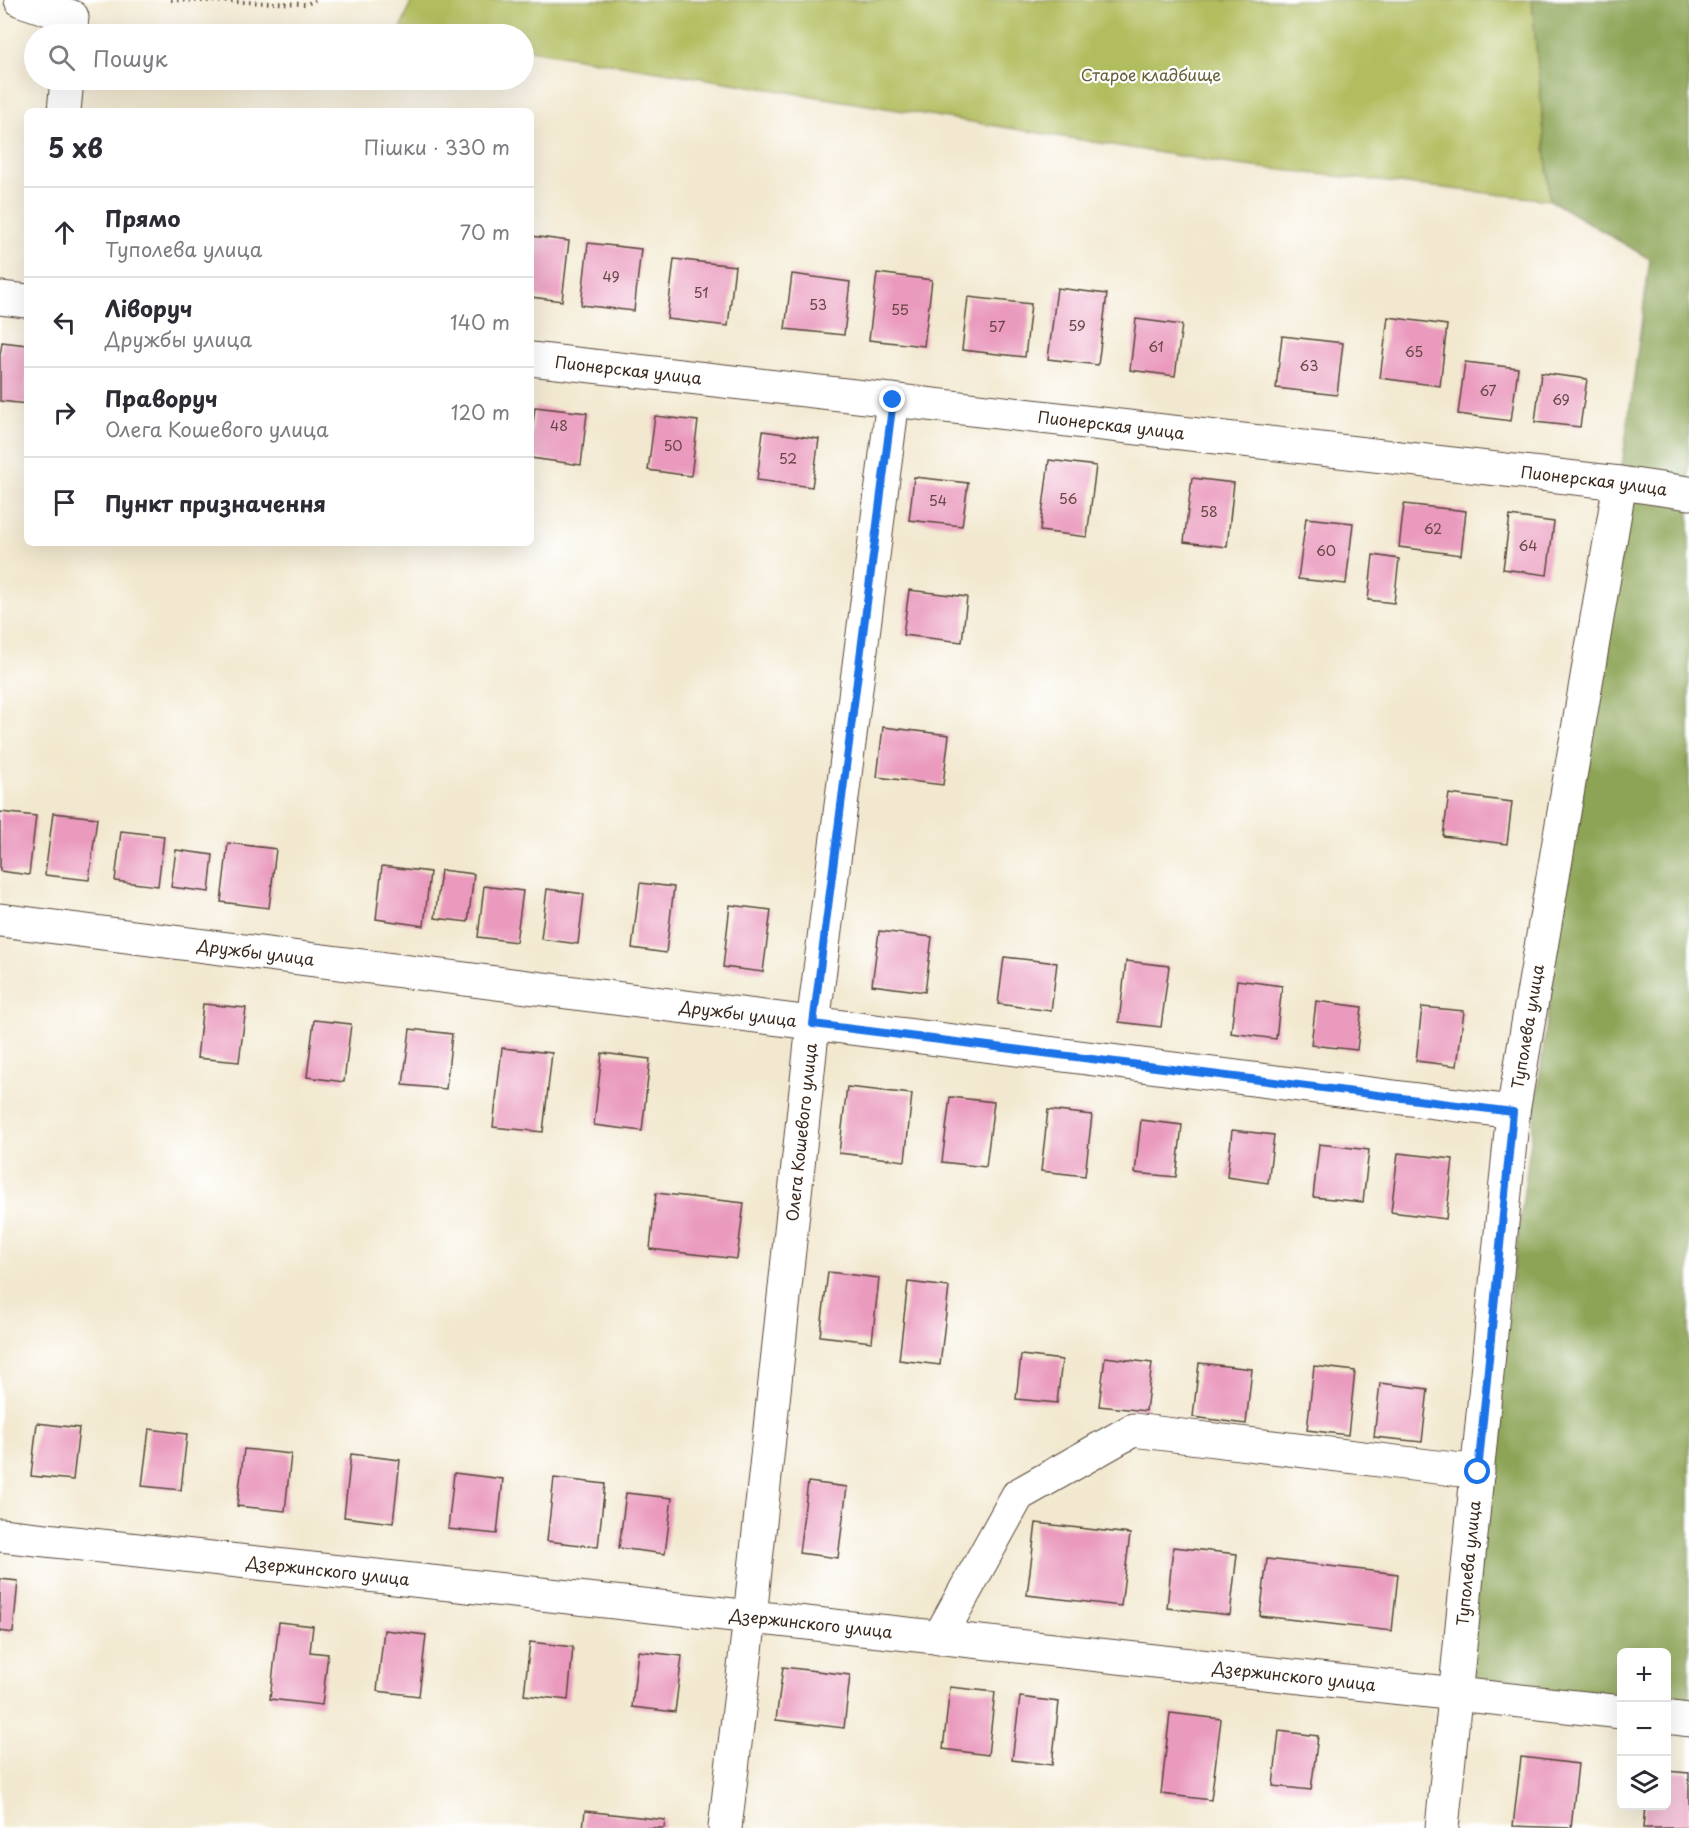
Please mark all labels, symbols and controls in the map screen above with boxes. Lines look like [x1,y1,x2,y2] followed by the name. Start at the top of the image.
[24,24,534,90] search box
[45,41,78,74] icon: search
[93,41,168,74] text: Пошук
[1081,62,1221,86] park label: Старое кладбище
[48,128,103,167] text: 5 хв
[364,132,510,162] text: Пішки · 330 m
[105,201,180,234] text: Прямо
[48,216,81,249] icon: ahead
[460,217,510,247] text: 70 m
[105,234,262,264] text: Туполева улица
[602,266,620,287] house number: 49
[694,282,708,303] house number: 51
[105,291,192,324] text: Ліворуч
[809,294,827,315] house number: 53
[891,299,909,320] house number: 55
[48,306,81,339] icon: left
[450,307,510,337] text: 140 m
[1068,315,1086,336] house number: 59
[989,316,1005,337] house number: 57
[105,324,252,354] text: Дружбы улица
[1148,336,1164,357] house number: 61
[1405,341,1423,362] house number: 65
[554,349,703,389] street label: Пионерская улица
[1300,355,1318,376] house number: 63
[1479,380,1497,401] house number: 67
[105,381,218,414] text: Праворуч
[879,386,905,412] route end
[1552,389,1570,410] house number: 69
[48,396,81,429] icon: right
[451,397,510,427] text: 120 m
[1037,404,1186,444] street label: Пионерская улица
[105,414,329,444] text: Олега Кошевого улица
[550,415,568,436] house number: 48
[663,435,683,456] house number: 50
[779,448,797,469] house number: 52
[1520,459,1669,501] street label: Пионерская улица
[48,486,81,519] icon: arrive
[105,486,326,519] text: Пункт призначення
[1059,488,1078,509] house number: 56
[929,490,947,511] house number: 54
[1200,501,1218,522] house number: 58
[1424,518,1442,539] house number: 62
[1518,535,1538,556] house number: 64
[1316,540,1336,561] house number: 60
[195,932,316,971] street label: Дружбы улица
[1504,962,1549,1091] street label: Туполева улица
[677,993,798,1032] street label: Дружбы улица
[779,1042,822,1222] street label: Олега Кошевого улица
[1464,1458,1490,1484] route start
[1449,1499,1485,1627] street label: Туполева улица
[245,1549,411,1591] street label: Дзержинского улица
[728,1602,894,1643] street label: Дзержинского улица
[1617,1648,1671,1810] map controls
[1617,1648,1671,1702] button: +
[1211,1654,1377,1696] street label: Дзержинского улица
[1617,1702,1671,1756] button: −
[1617,1756,1671,1810] button: layers

